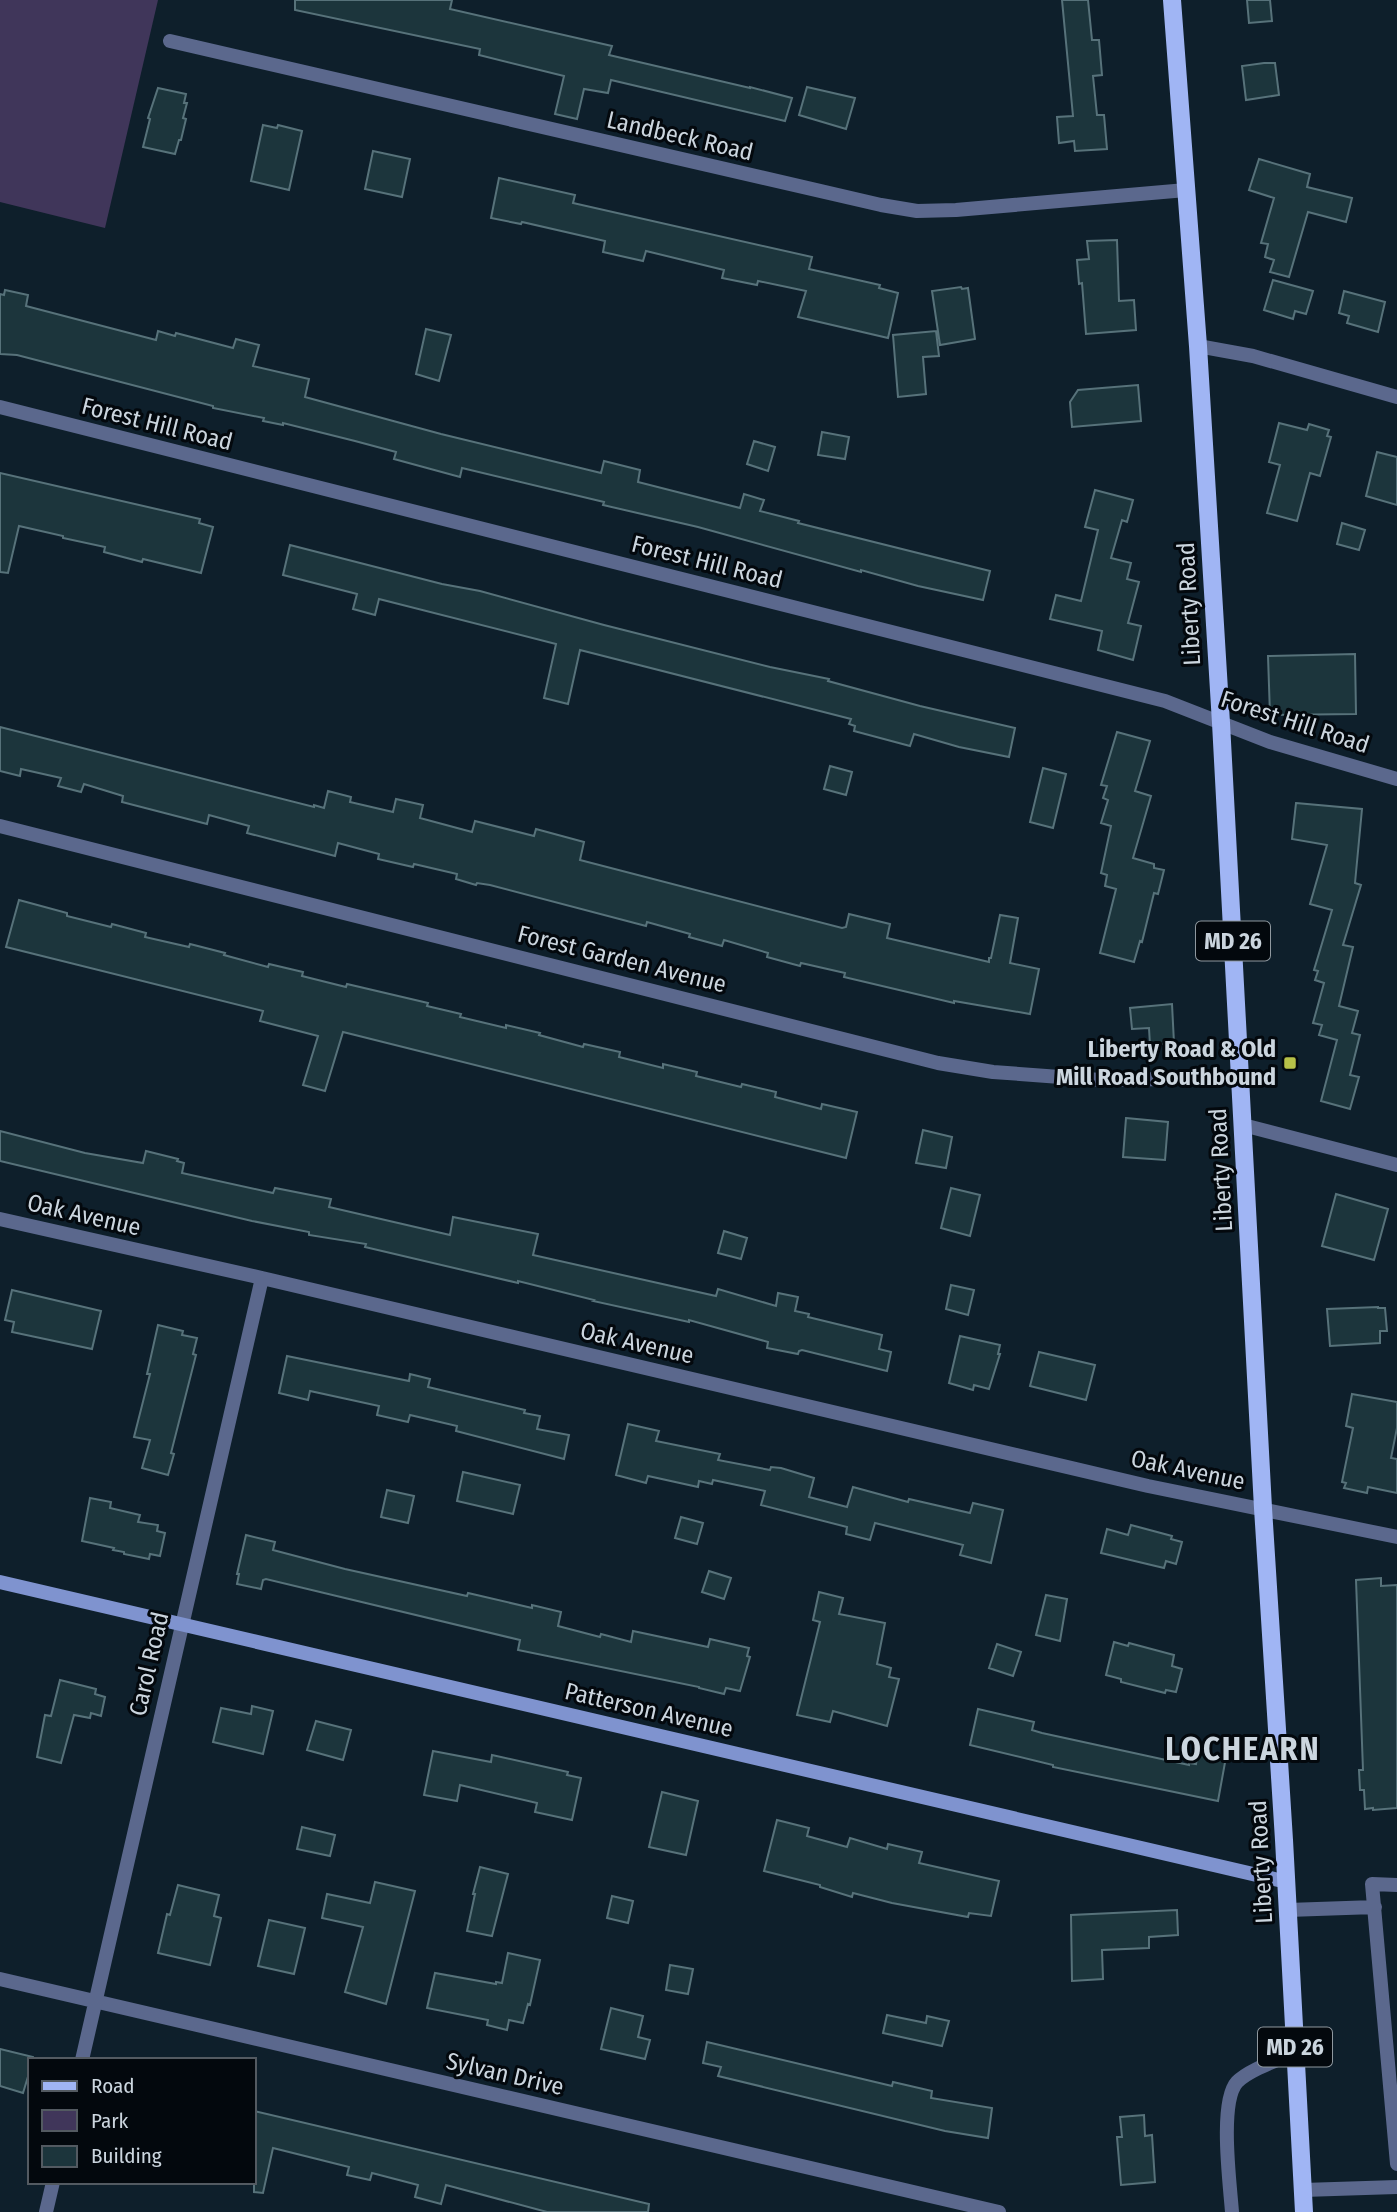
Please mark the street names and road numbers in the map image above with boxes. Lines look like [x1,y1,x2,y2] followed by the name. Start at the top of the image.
[604,106,756,166] street label: Landbeck Road
[79,392,235,456] street label: Forest Hill Road
[629,530,785,594] street label: Forest Hill Road
[1172,542,1206,666] street label: Liberty Road
[1217,685,1373,759] street label: Forest Hill Road
[515,920,729,998] street label: Forest Garden Avenue
[1196,922,1270,960] road number: MD 26
[1204,1108,1238,1232] street label: Liberty Road
[25,1188,143,1242] street label: Oak Avenue
[578,1316,696,1370] street label: Oak Avenue
[1129,1444,1247,1496] street label: Oak Avenue
[123,1609,175,1719] street label: Carol Road
[562,1677,736,1743] street label: Patterson Avenue
[1244,1800,1278,1924] street label: Liberty Road
[1258,2028,1332,2066] road number: MD 26
[444,2047,566,2101] street label: Sylvan Drive

